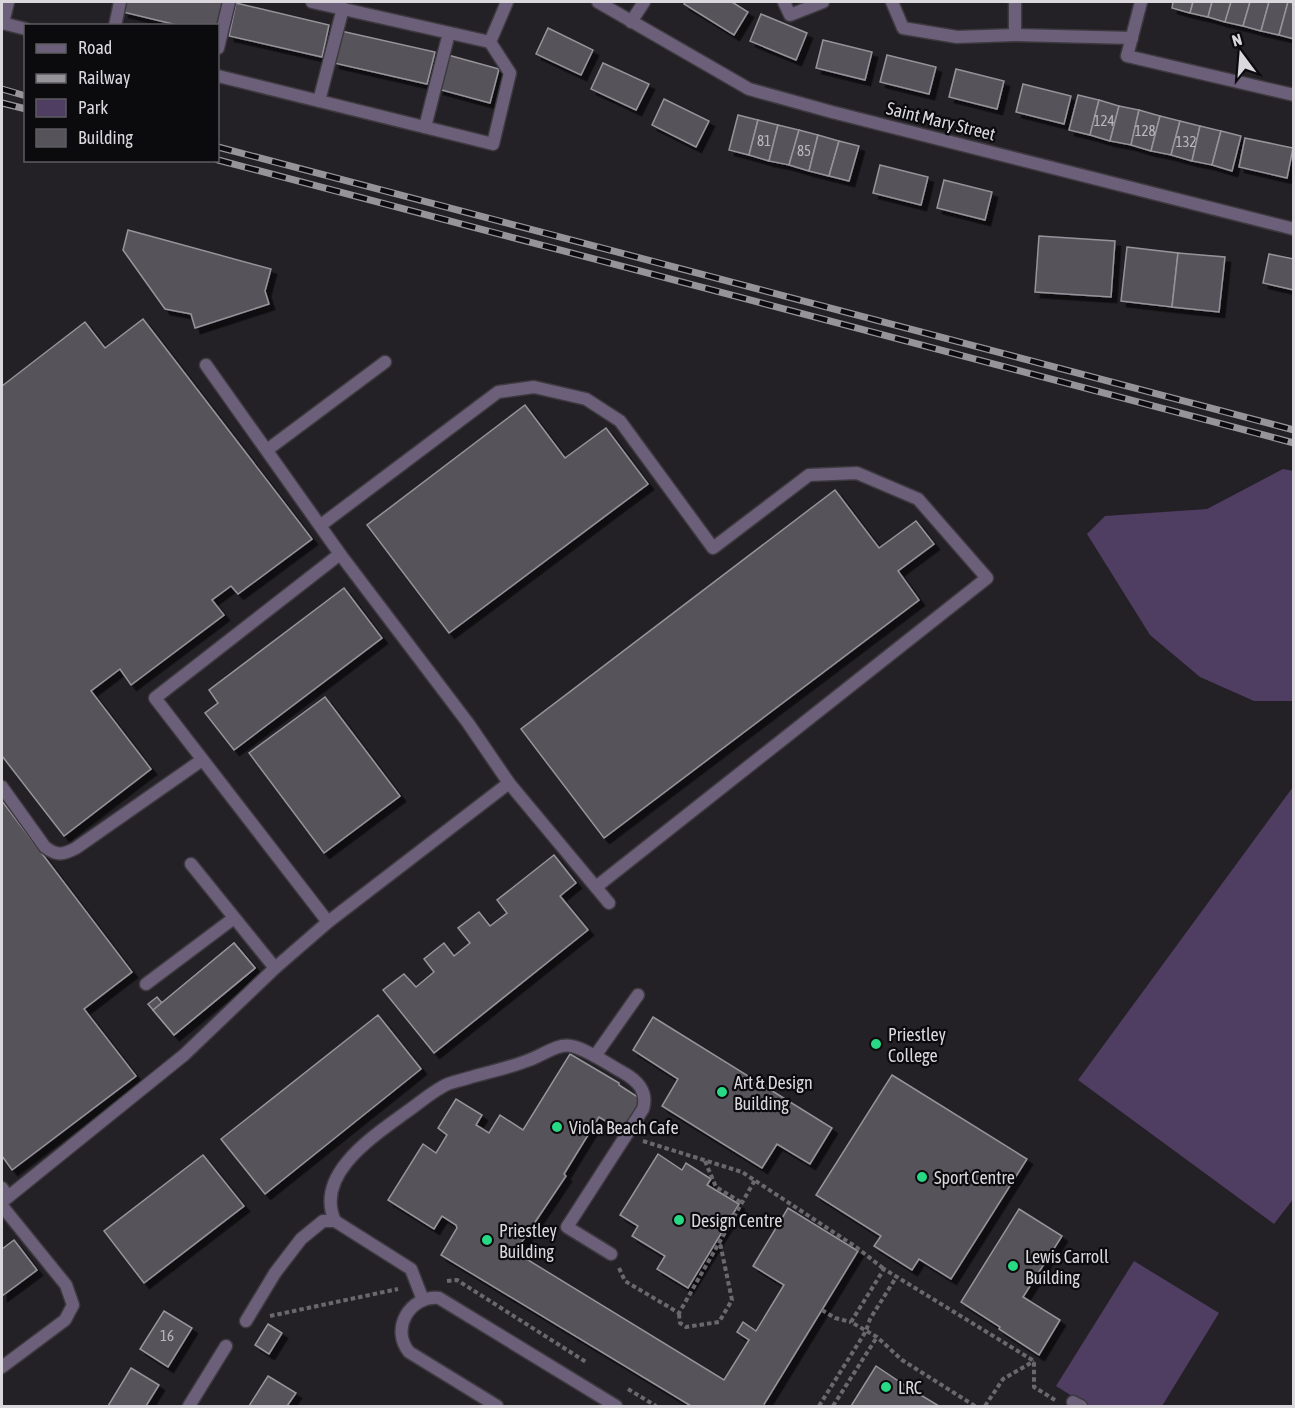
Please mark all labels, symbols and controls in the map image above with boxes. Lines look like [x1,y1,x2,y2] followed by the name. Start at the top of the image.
[24,24,219,162] legend
[1211,24,1271,84] north arrow
[1230,30,1244,50] text: N
[78,37,112,58] text: Road
[78,67,130,88] text: Railway
[78,97,108,118] text: Park
[884,97,998,145] street label: Saint Mary Street
[1093,112,1115,129] house number: 124
[1134,122,1156,139] house number: 128
[78,127,133,148] text: Building
[757,132,771,149] house number: 81
[1175,133,1197,150] house number: 132
[797,142,811,159] house number: 85
[888,1024,946,1066] place label: Priestley College
[869,1037,883,1051] marker: Priestley College
[734,1072,813,1114] place label: Art & Design Building
[715,1085,729,1099] marker: Art & Design Building
[569,1117,679,1138] place label: Viola Beach Cafe
[550,1120,564,1134] marker: Viola Beach Cafe
[934,1167,1015,1188] place label: Sport Centre
[915,1170,929,1184] marker: Sport Centre
[691,1210,782,1231] place label: Design Centre
[672,1213,686,1227] marker: Design Centre
[499,1220,557,1262] place label: Priestley Building
[480,1233,494,1247] marker: Priestley Building
[1025,1246,1109,1288] place label: Lewis Carroll Building
[1006,1259,1020,1273] marker: Lewis Carroll Building
[160,1327,174,1344] house number: 16
[898,1377,922,1398] place label: LRC
[879,1380,893,1394] marker: LRC

